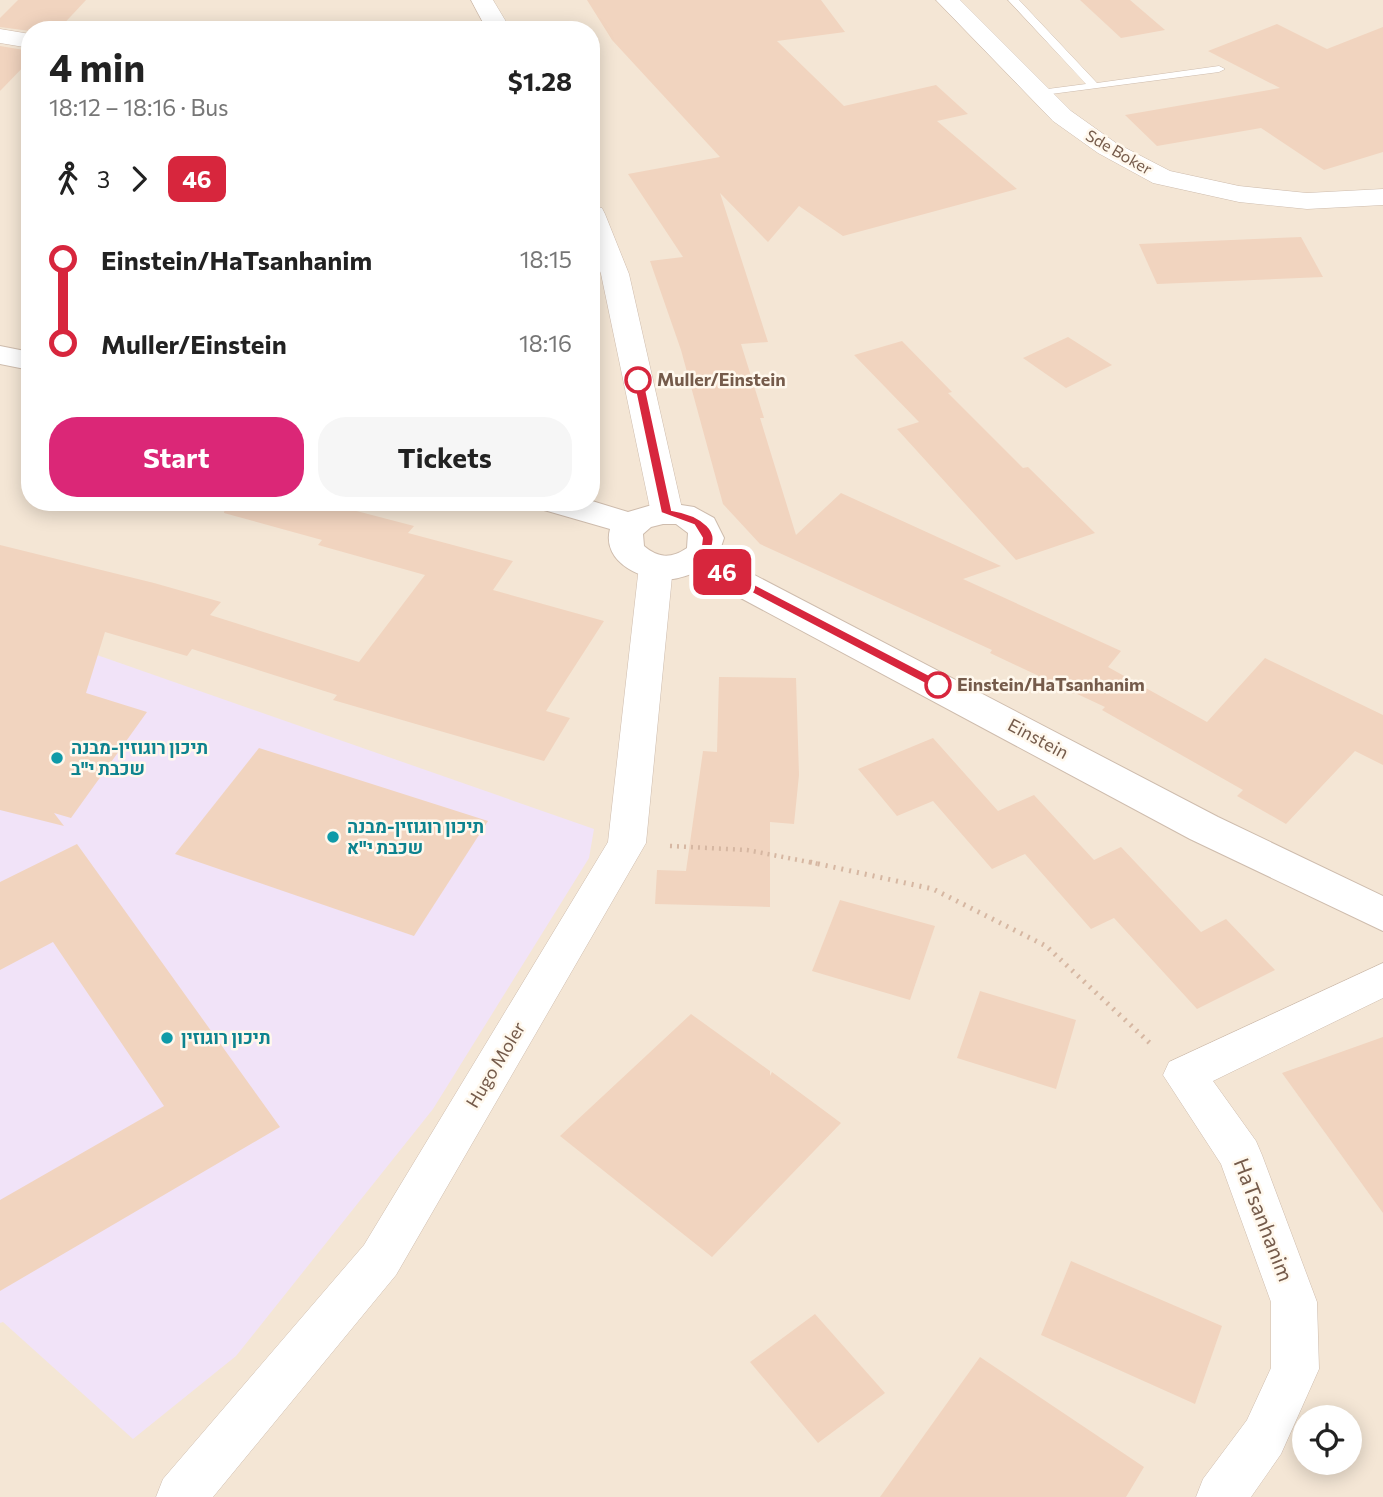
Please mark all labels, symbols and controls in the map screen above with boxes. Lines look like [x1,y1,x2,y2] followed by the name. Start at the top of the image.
[49,43,145,90] text: 4 min
[508,65,572,96] text: $1.28
[49,93,229,121] text: 18:12 – 18:16 · Bus
[1083,125,1156,178] street label: Sde Boker
[49,160,87,198] icon: walk
[120,160,158,198] icon: forward
[182,164,212,193] text: 46
[97,165,110,193] text: 3
[101,244,372,275] text: Einstein/HaTsanhanim
[520,245,572,273] text: 18:15
[101,328,287,359] text: Muller/Einstein
[519,329,572,357] text: 18:16
[625,367,651,393] marker: Muller/Einstein
[657,368,786,390] place label: Muller/Einstein
[49,417,304,497] button: Start
[318,417,572,497] button: Tickets
[690,549,754,595] line badge: 46
[707,557,737,586] text: 46
[925,672,951,698] marker: Einstein/HaTsanhanim
[957,673,1145,695] place label: Einstein/HaTsanhanim
[1004,713,1073,763] street label: Einstein
[71,736,208,779] place label: תיכון רוגוזין-מבנה שכבת י"ב
[49,750,65,766] marker: תיכון רוגוזין-מבנה שכבת י"ב
[347,815,484,858] place label: תיכון רוגוזין-מבנה שכבת י"א
[325,829,341,845] marker: תיכון רוגוזין-מבנה שכבת י"א
[461,1017,529,1112] street label: Hugo Moler
[181,1026,271,1048] place label: תיכון רוגוזין
[159,1030,175,1046] marker: תיכון רוגוזין
[1229,1154,1299,1285] street label: HaTsanhanim
[1292,1405,1362,1475] map controls
[1292,1405,1362,1475] button: locate

